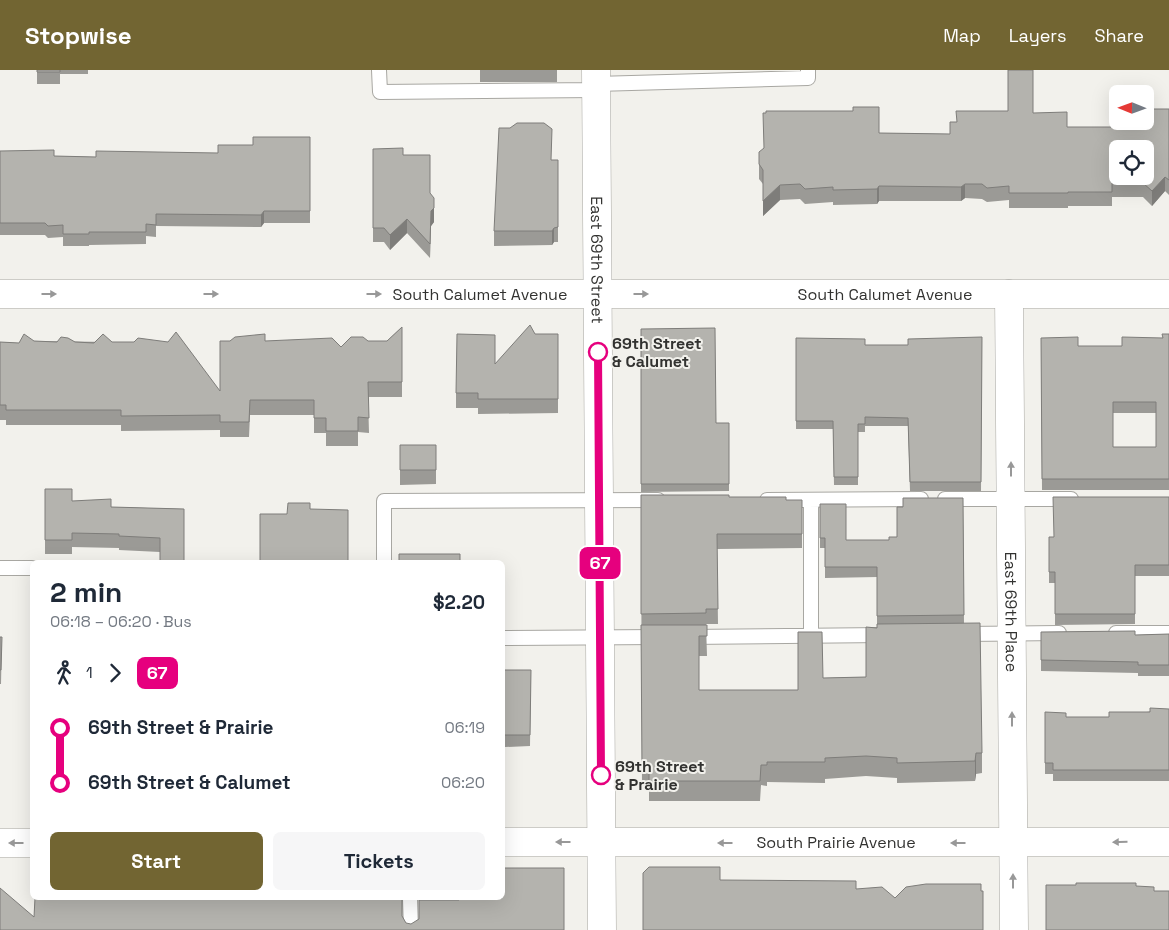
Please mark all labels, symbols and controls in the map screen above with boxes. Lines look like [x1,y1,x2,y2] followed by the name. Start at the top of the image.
[25,20,132,51] text: Stopwise
[943,24,981,47] text: Map
[1009,24,1066,47] text: Layers
[1094,24,1144,47] text: Share
[1109,85,1154,130] north arrow
[1109,85,1154,185] map controls
[1109,140,1154,185] button: locate
[586,196,608,324] street label: East 69th Street
[393,284,567,305] street label: South Calumet Avenue
[798,284,972,305] street label: South Calumet Avenue
[41,290,57,298] one-way arrow
[203,290,219,298] one-way arrow
[366,290,382,298] one-way arrow
[633,290,649,298] one-way arrow
[612,333,702,372] place label: 69th Street & Calumet
[588,342,608,362] marker: 69th Street & Calumet
[1007,461,1015,477] one-way arrow
[578,547,622,579] line badge: 67
[590,551,610,574] text: 67
[1000,552,1022,672] street label: East 69th Place
[50,574,122,610] text: 2 min
[433,590,485,615] text: $2.20
[50,611,192,632] text: 06:18 – 06:20 · Bus
[50,659,78,687] icon: walk
[101,659,129,687] icon: forward
[147,661,168,684] text: 67
[86,662,93,683] text: 1
[1008,711,1016,727] one-way arrow
[88,715,274,740] text: 69th Street & Prairie
[444,717,485,738] text: 06:19
[615,756,705,795] place label: 69th Street & Prairie
[591,765,611,785] marker: 69th Street & Prairie
[88,770,291,795] text: 69th Street & Calumet
[441,772,485,793] text: 06:20
[50,832,263,890] button: Start
[273,832,485,890] button: Tickets
[756,832,916,853] street label: South Prairie Avenue
[555,838,571,846] one-way arrow
[1112,838,1128,846] one-way arrow
[8,839,24,847] one-way arrow
[717,839,733,847] one-way arrow
[950,839,966,847] one-way arrow
[1009,873,1017,889] one-way arrow

